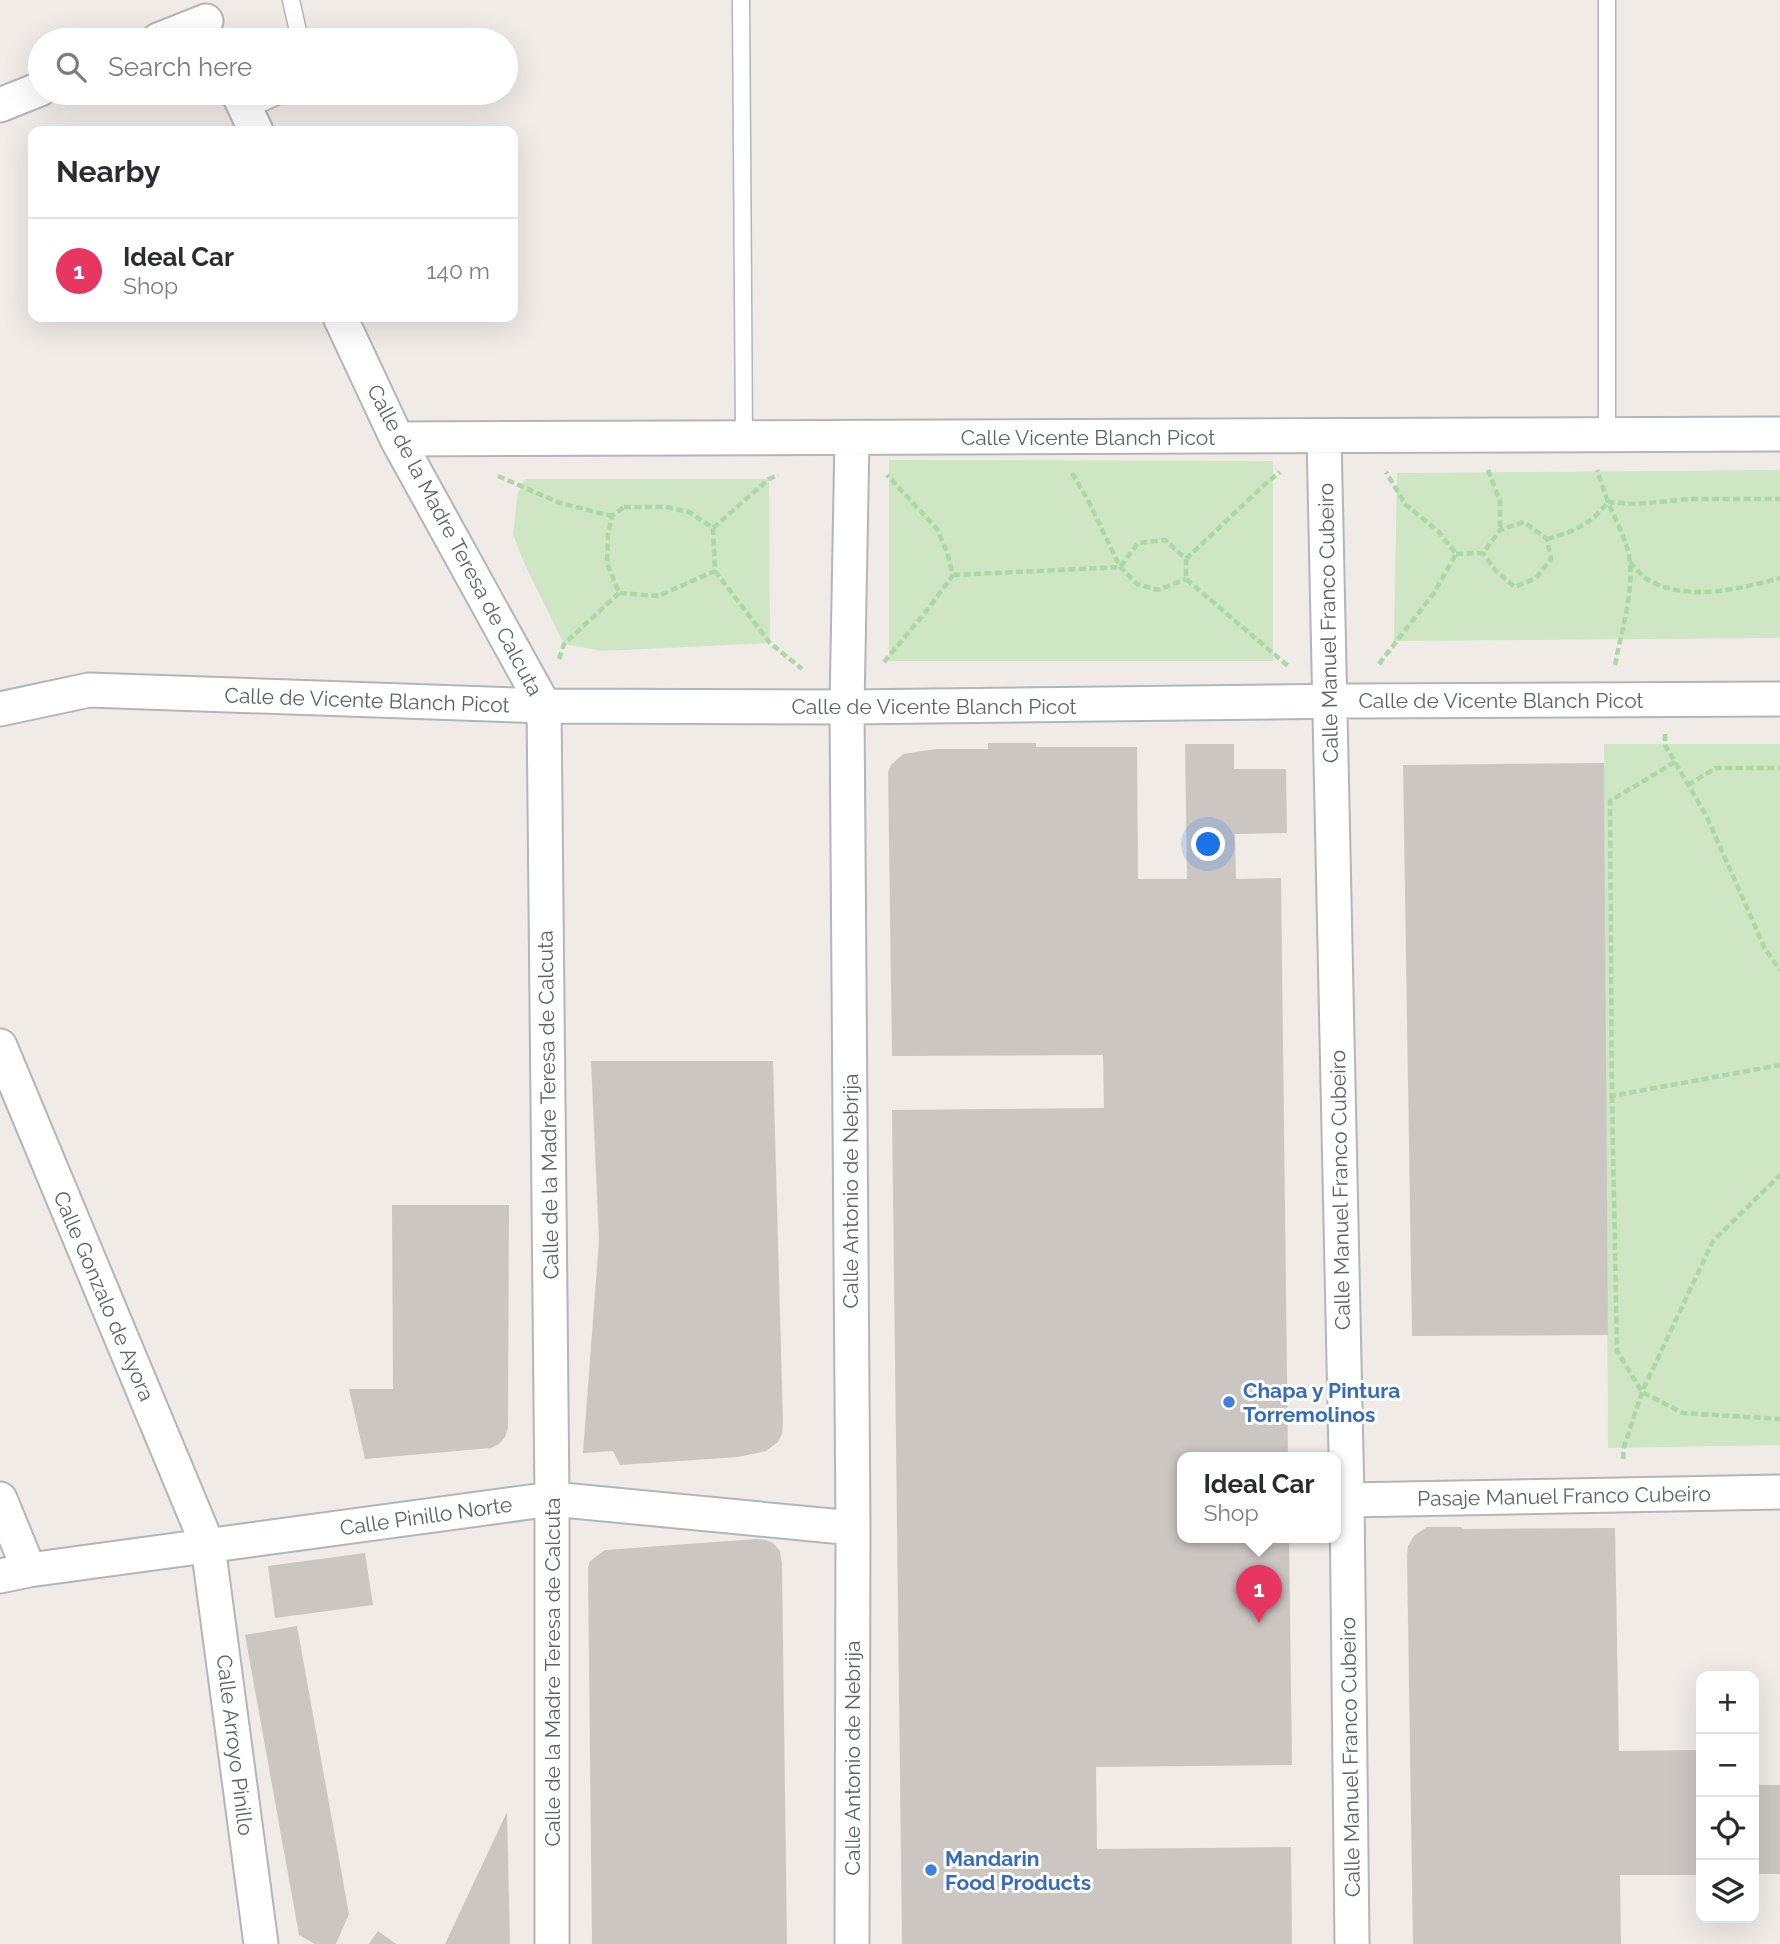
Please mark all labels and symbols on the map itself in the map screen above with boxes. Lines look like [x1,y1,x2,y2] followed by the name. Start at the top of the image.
[362,380,548,700] street label: Calle de la Madre Teresa de Calcuta
[961,425,1215,450] street label: Calle Vicente Blanch Picot
[1313,483,1343,763] street label: Calle Manuel Franco Cubeiro
[224,683,510,717] street label: Calle de Vicente Blanch Picot
[1358,688,1644,713] street label: Calle de Vicente Blanch Picot
[791,694,1077,719] street label: Calle de Vicente Blanch Picot
[1191,827,1225,861] your location
[532,930,564,1280] street label: Calle de la Madre Teresa de Calcuta
[1325,1050,1355,1330] street label: Calle Manuel Franco Cubeiro
[838,1074,863,1308] street label: Calle Antonio de Nebrija
[48,1187,160,1405] street label: Calle Gonzalo de Ayora
[1243,1378,1400,1427] place label: Chapa y Pintura Torremolinos
[1221,1394,1237,1410] marker: Chapa y Pintura Torremolinos
[1417,1481,1711,1511] street label: Pasaje Manuel Franco Cubeiro
[338,1492,514,1540] street label: Calle Pinillo Norte
[540,1497,565,1847] street label: Calle de la Madre Teresa de Calcuta
[1236,1565,1282,1623] pin: 1
[1335,1617,1365,1897] street label: Calle Manuel Franco Cubeiro
[840,1641,865,1875] street label: Calle Antonio de Nebrija
[211,1653,259,1837] street label: Calle Arroyo Pinillo
[945,1846,1091,1895] place label: Mandarin Food Products
[923,1862,939,1878] marker: Mandarin Food Products

